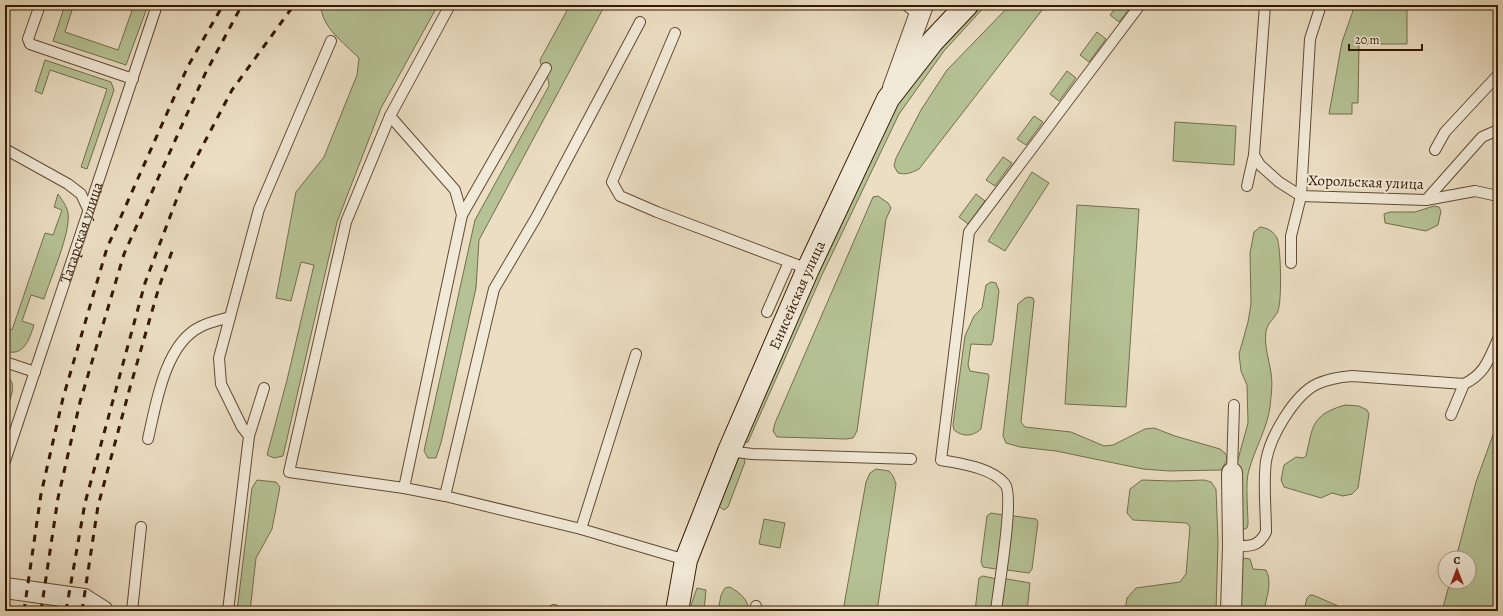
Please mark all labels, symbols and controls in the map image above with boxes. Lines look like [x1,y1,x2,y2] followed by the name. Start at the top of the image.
[1349,26,1422,52] scale bar
[1355,32,1379,48] text: 20 m
[1308,170,1424,194] street label: Хорольская улица
[55,179,107,285] street label: Татарская улица
[764,237,830,353] street label: Енисейская улица
[1437,550,1477,590] north arrow
[1454,553,1461,568] text: С

